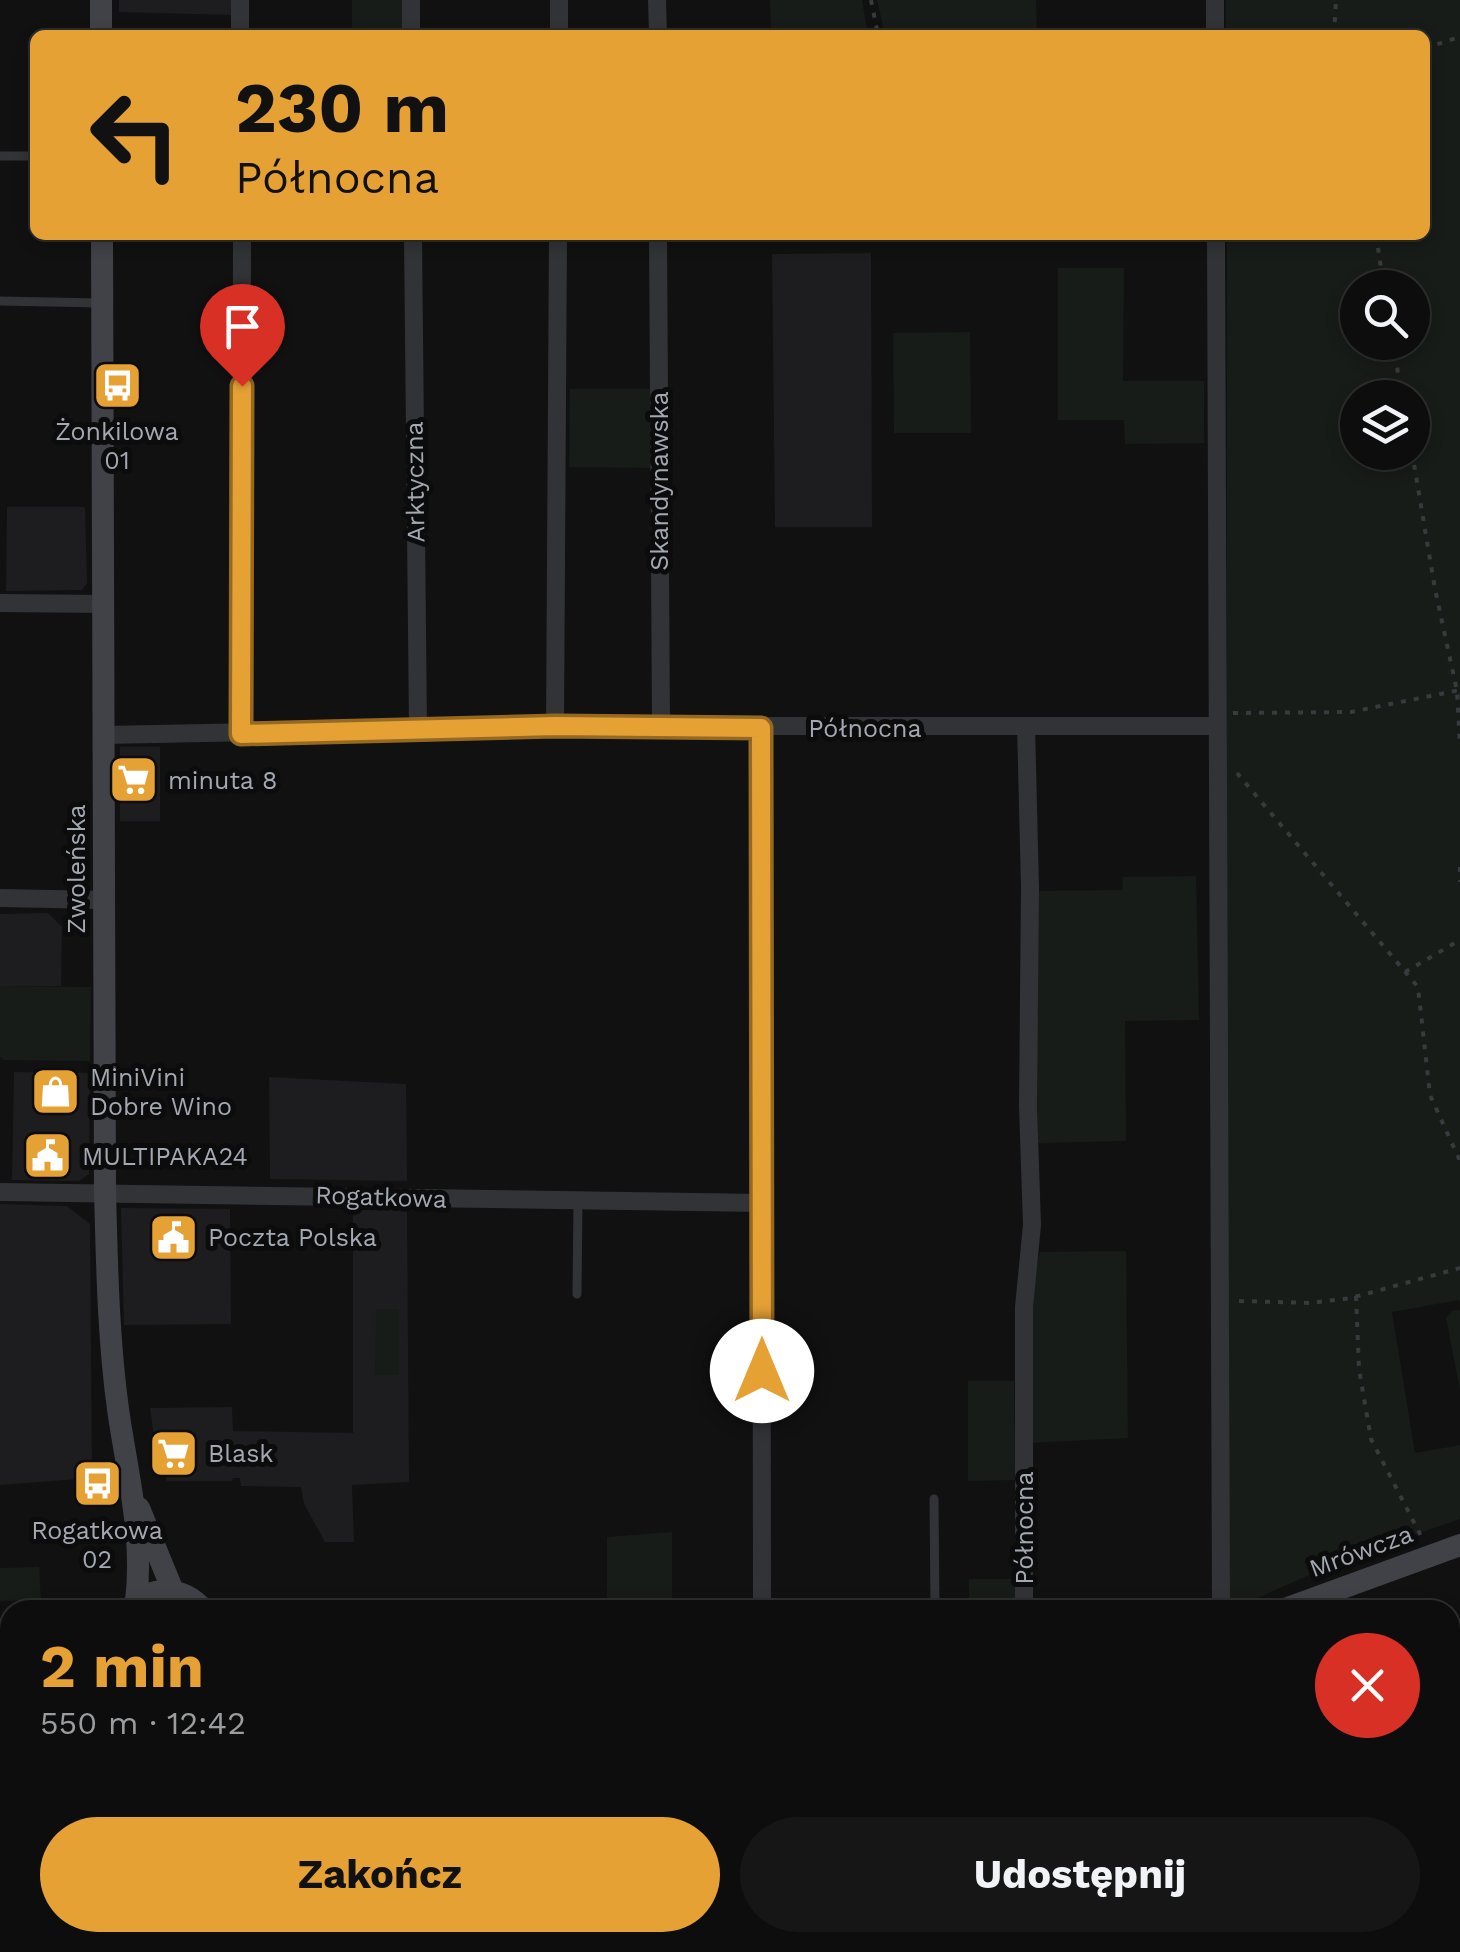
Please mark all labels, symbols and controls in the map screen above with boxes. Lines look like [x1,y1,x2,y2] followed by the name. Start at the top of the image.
[235,67,449,149] text: 230 m
[70,70,200,200] icon: left
[235,151,439,204] text: Północna
[1340,270,1430,470] map controls
[1340,270,1430,360] button: search
[200,284,285,387] pin
[215,299,270,354] icon: arrive
[91,359,143,411] bus stop icon: Żonkilowa 01
[1340,380,1430,470] button: layers
[645,391,674,571] street label: Skandynawska
[55,417,179,475] place label: Żonkilowa 01
[399,421,431,543] street label: Arktyczna
[808,714,922,743] street label: Północna
[107,754,159,806] supermarket icon: minuta 8
[168,766,277,795] place label: minuta 8
[62,804,91,934] street label: Zwoleńska
[90,1063,232,1121] place label: MiniVini Dobre Wino
[29,1065,81,1117] shop icon: MiniVini Dobre Wino
[21,1130,73,1182] public building icon: MULTIPAKA24
[82,1142,248,1171] place label: MULTIPAKA24
[315,1180,447,1214] street label: Rogatkowa
[147,1211,199,1263] public building icon: Poczta Polska
[208,1223,377,1252] place label: Poczta Polska
[710,1319,814,1423] position arrow
[147,1427,199,1479] supermarket icon: Blask
[208,1439,273,1468] place label: Blask
[71,1458,123,1510] bus stop icon: Rogatkowa 02
[1010,1471,1039,1585] street label: Północna
[31,1516,163,1574] place label: Rogatkowa 02
[1305,1519,1417,1583] street label: Mrówcza
[40,1631,204,1702] text: 2 min
[1315,1633,1420,1738] button: close
[40,1704,246,1742] text: 550 m · 12:42
[40,1817,720,1932] button: Zakończ
[740,1817,1420,1932] button: Udostępnij

